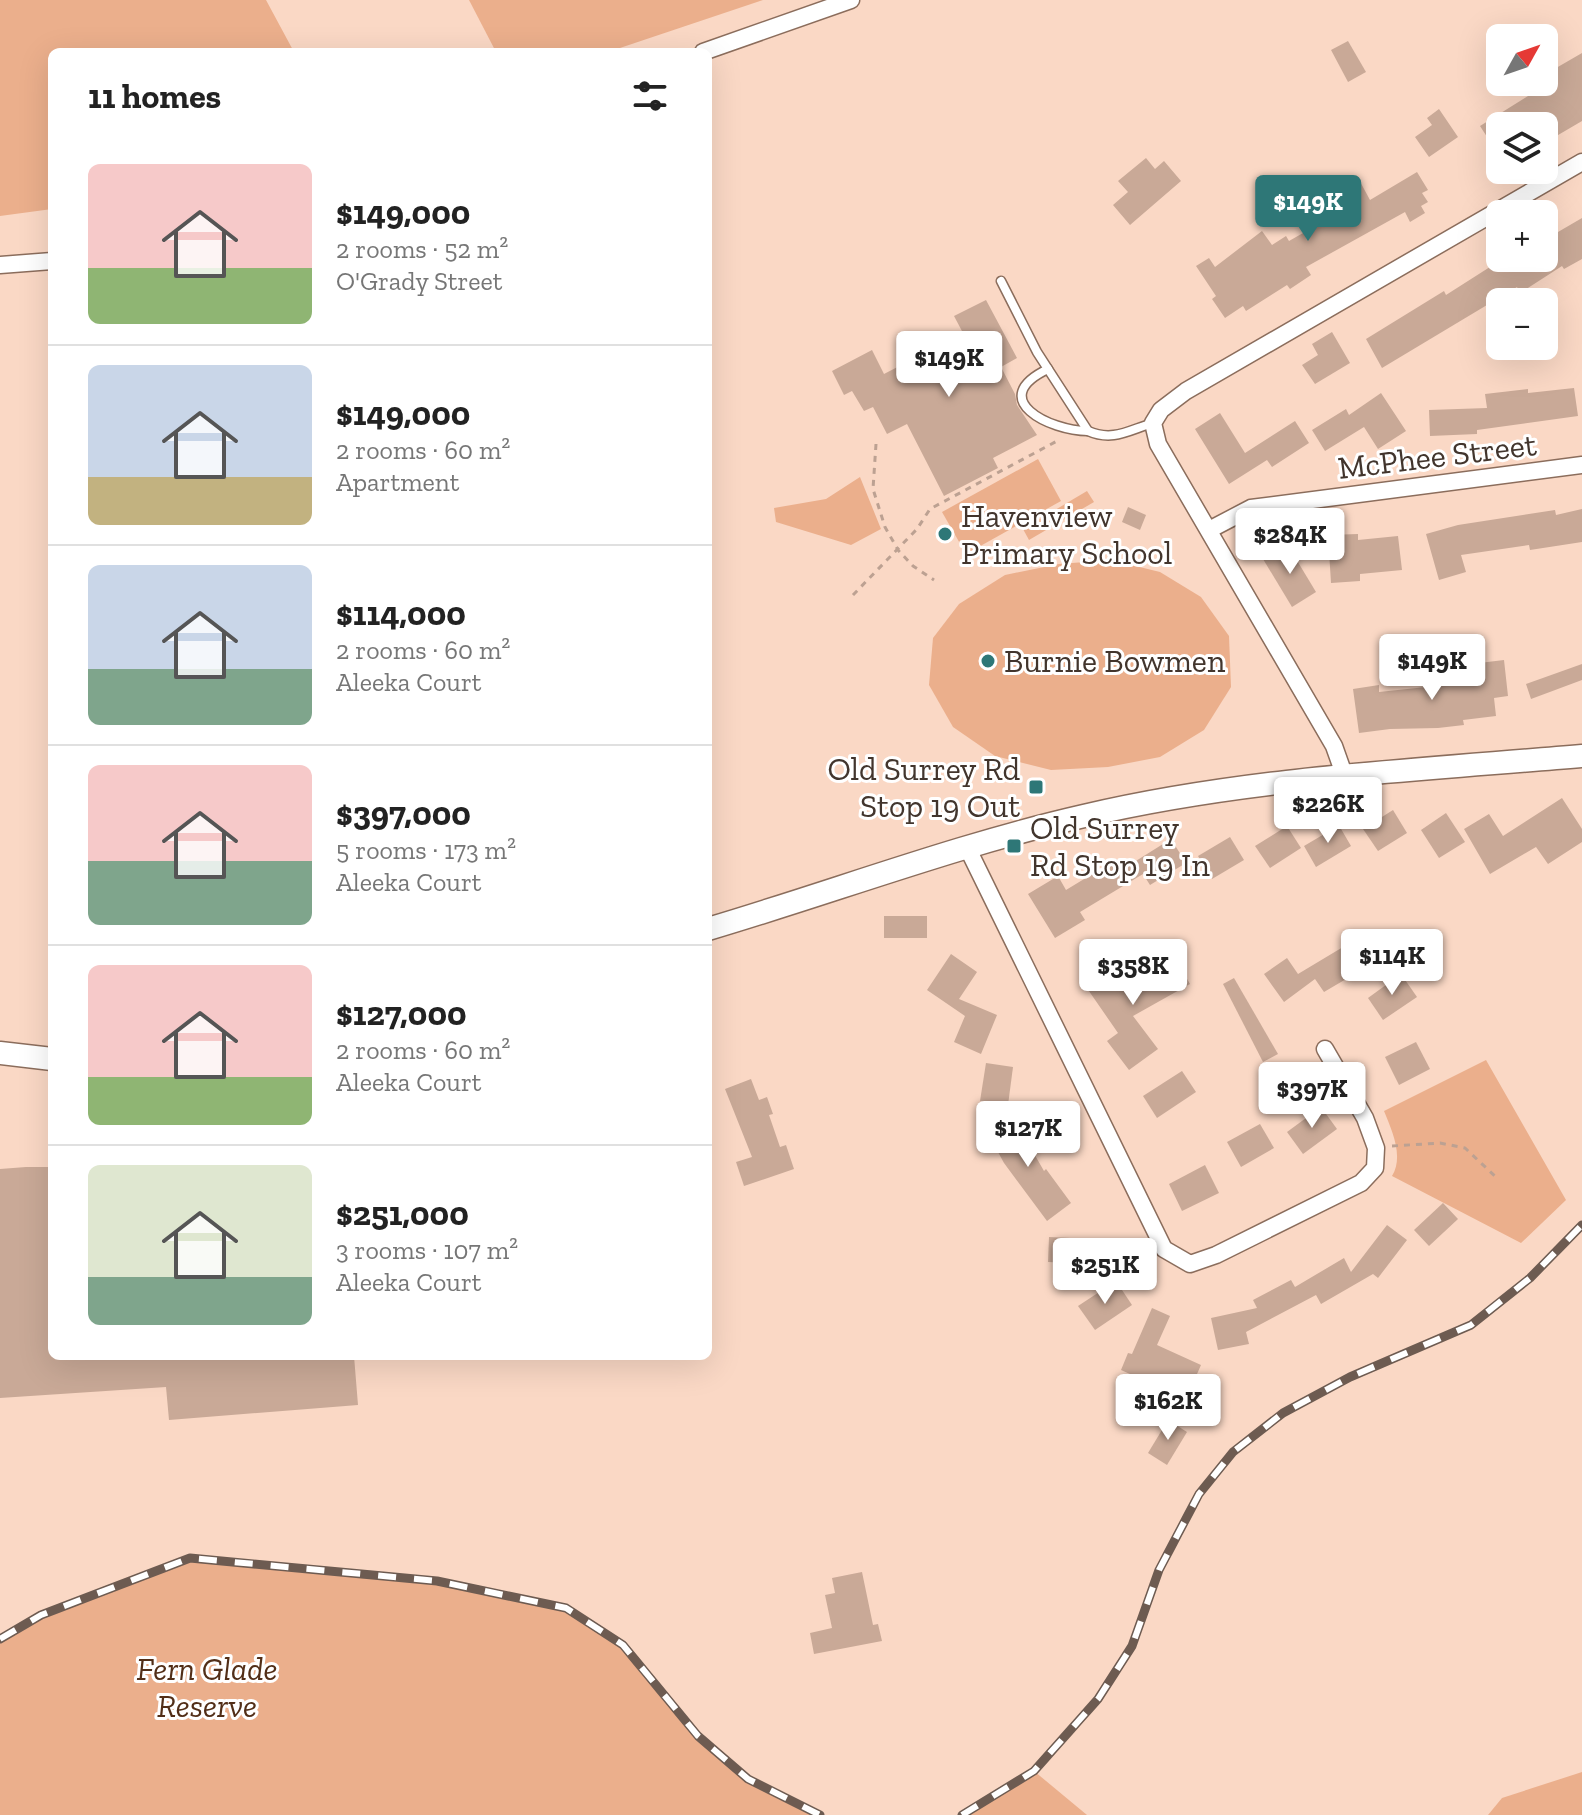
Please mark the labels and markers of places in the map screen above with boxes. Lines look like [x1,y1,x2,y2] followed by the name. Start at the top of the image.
[1252,175,1364,243] pin: $149K
[893,331,1005,399] pin: $149K
[961,497,1172,572] place label: Havenview Primary School
[1234,508,1346,576] pin: $284K
[936,525,954,543] marker: Havenview Primary School
[1376,634,1488,702] pin: $149K
[1004,642,1226,680] place label: Burnie Bowmen
[979,652,997,670] marker: Burnie Bowmen
[827,750,1020,825] place label: Old Surrey Rd Stop 19 Out
[1272,777,1384,845] pin: $226K
[1027,778,1045,796] marker: Old Surrey Rd Stop 19 Out
[1030,809,1210,884] place label: Old Surrey Rd Stop 19 In
[1005,837,1023,855] marker: Old Surrey Rd Stop 19 In
[1336,929,1448,997] pin: $114K
[1077,939,1189,1007] pin: $358K
[1256,1062,1368,1130] pin: $397K
[972,1101,1084,1169] pin: $127K
[1049,1238,1161,1306] pin: $251K
[1112,1374,1224,1442] pin: $162K

